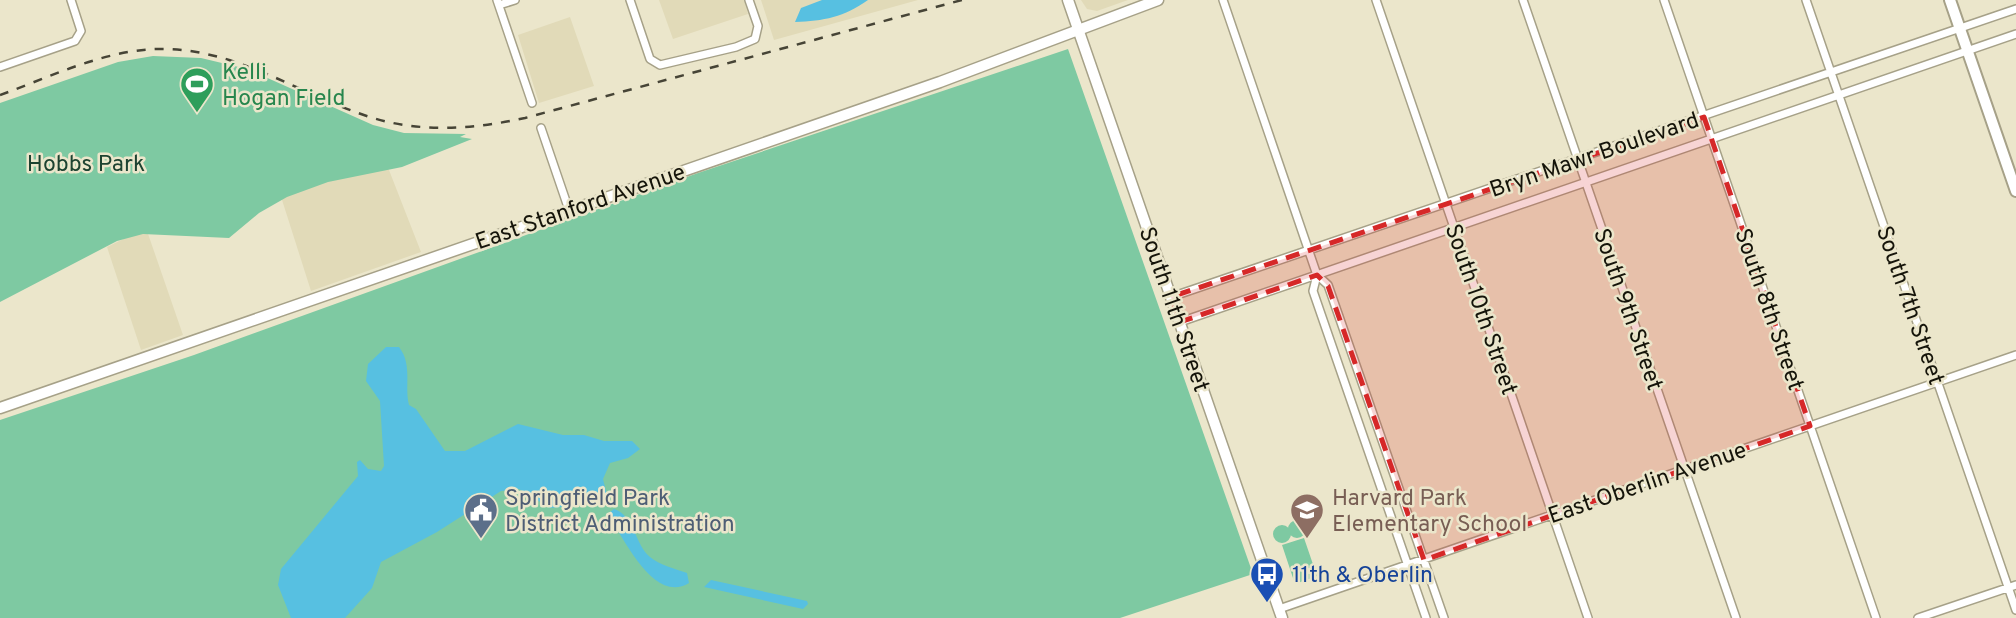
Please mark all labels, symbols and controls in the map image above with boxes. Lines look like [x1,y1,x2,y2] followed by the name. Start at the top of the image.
[222,59,345,114] place label: Kelli Hogan Field
[178,65,216,114] sports icon: Kelli Hogan Field
[1486,107,1703,206] street label: Bryn Mawr Boulevard
[27,151,145,180] park label: Hobbs Park
[472,159,690,258] street label: East Stanford Avenue
[1437,220,1522,399] street label: South 10th Street
[1131,223,1214,396] street label: South 11th Street
[1868,223,1949,389] street label: South 7th Street
[1585,225,1668,395] street label: South 9th Street
[1726,225,1809,395] street label: South 8th Street
[1545,437,1751,532] street label: East Oberlin Avenue
[505,485,735,540] place label: Springfield Park District Administration
[1332,485,1527,540] place label: Harvard Park Elementary School
[462,491,500,540] public building icon: Springfield Park District Administration
[1288,491,1326,540] school or university icon: Harvard Park Elementary School
[1248,555,1286,604] bus stop icon: 11th & Oberlin
[1292,562,1433,591] place label: 11th & Oberlin

